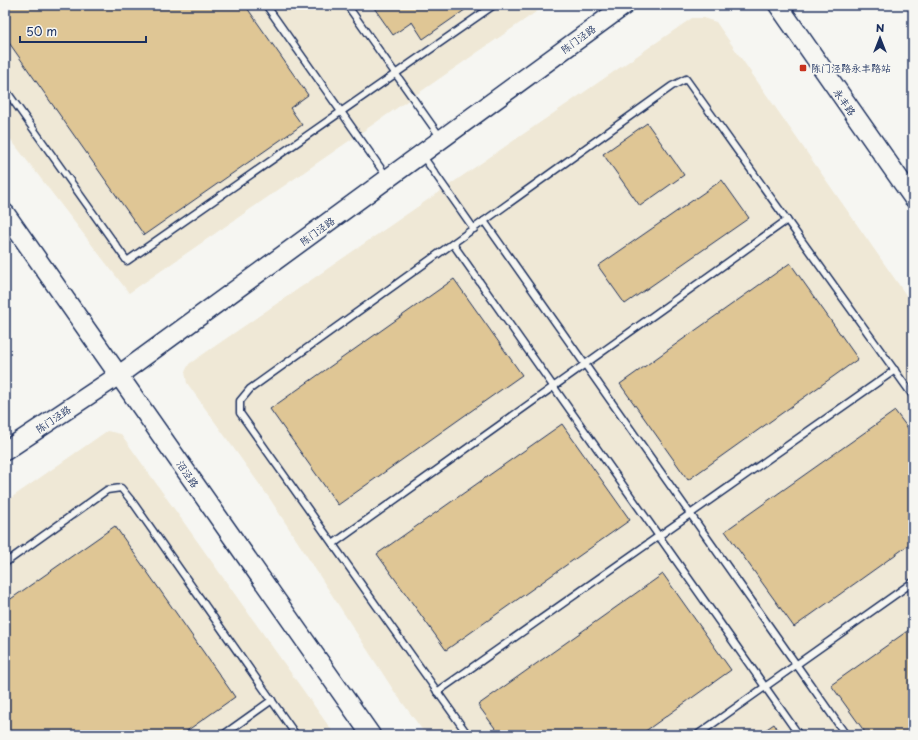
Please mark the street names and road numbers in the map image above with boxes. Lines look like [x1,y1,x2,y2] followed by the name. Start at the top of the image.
[557,21,598,56] street label: 陈门泾路
[831,85,860,118] street label: 永丰路
[296,213,337,248] street label: 陈门泾路
[32,401,73,436] street label: 陈门泾路
[174,457,203,490] street label: 沼泾路

